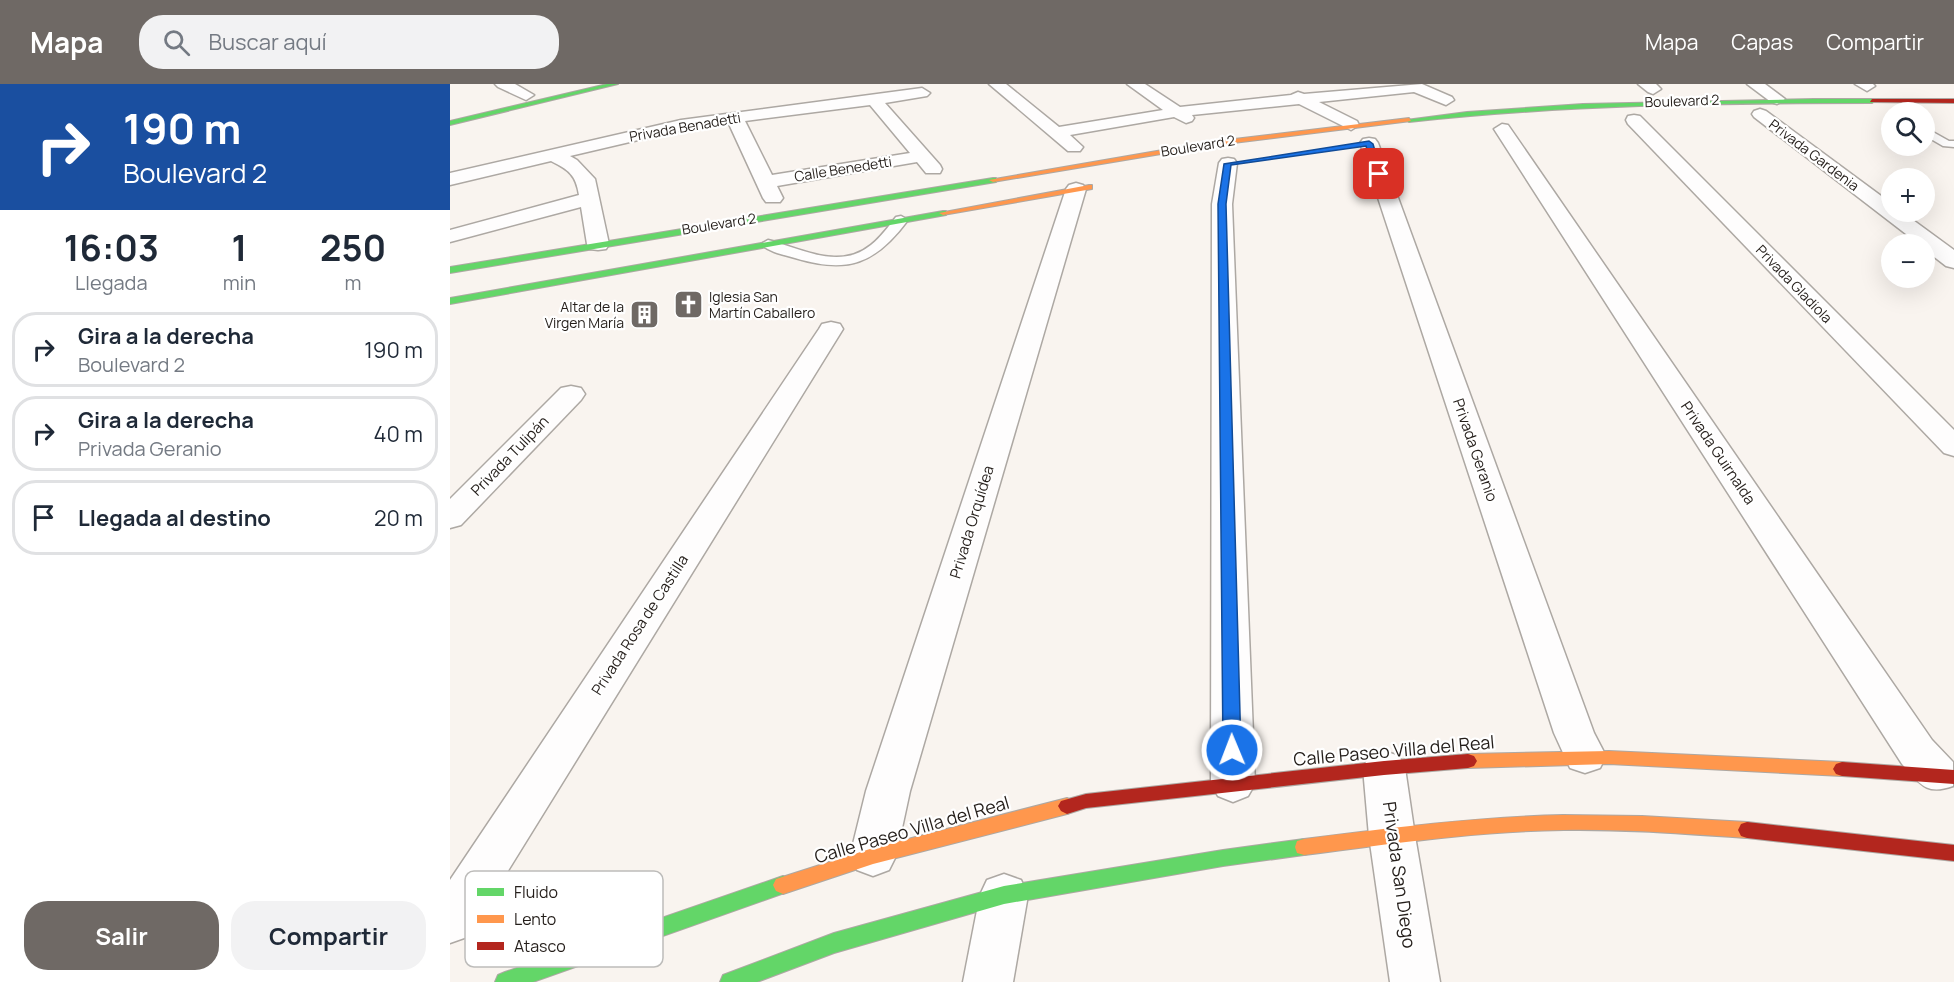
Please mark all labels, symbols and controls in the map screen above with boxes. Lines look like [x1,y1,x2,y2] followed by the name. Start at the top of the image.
[139,15,559,69] search box
[30,23,103,61] text: Mapa
[160,26,193,59] icon: search
[208,27,327,57] text: Buscar aquí
[1645,28,1698,56] text: Mapa
[1731,28,1793,56] text: Capas
[1826,28,1924,56] text: Compartir
[1644,90,1720,111] street label: Boulevard 2
[123,99,241,157] text: 190 m
[1881,102,1935,288] map controls
[1881,102,1935,156] button: search
[628,107,742,146] street label: Privada Benadetti
[24,108,102,186] icon: right
[1765,114,1863,195] street label: Privada Gardenia
[1159,130,1236,161] street label: Boulevard 2
[1353,148,1404,199] pin
[793,151,893,186] street label: Calle Benedetti
[123,154,267,191] text: Boulevard 2
[1362,157,1395,190] icon: arrive
[1881,168,1935,222] button: +
[680,208,757,239] street label: Boulevard 2
[64,223,159,272] text: 16:03
[232,223,247,272] text: 1
[320,223,386,272] text: 250
[1881,234,1935,288] button: −
[1752,240,1837,327] street label: Privada Gladiola
[75,269,148,296] text: Llegada
[223,269,256,296] text: min
[345,269,362,296] text: m
[709,287,815,322] place label: Iglesia San Martín Caballero
[672,289,704,321] church icon: Iglesia San Martín Caballero
[545,297,624,332] place label: Altar de la Virgen María
[629,299,661,331] building icon: Altar de la Virgen María
[78,321,254,351] text: Gira a la derecha
[27,333,60,366] icon: right
[364,335,423,365] text: 190 m
[78,351,185,378] text: Boulevard 2
[1448,395,1503,504] street label: Privada Geranio
[1676,397,1761,508] street label: Privada Guirnalda
[78,405,254,435] text: Gira a la derecha
[466,411,553,500] street label: Privada Tulipán
[27,417,60,450] icon: right
[374,419,423,449] text: 40 m
[78,435,222,462] text: Privada Geranio
[944,463,999,581] street label: Privada Orquídea
[27,501,60,534] icon: arrive
[78,503,271,533] text: Llegada al destino
[374,503,423,533] text: 20 m
[586,550,693,699] street label: Privada Rosa de Castilla
[1200,718,1264,782] position arrow
[1292,729,1495,771] street label: Calle Paseo Villa del Real
[811,790,1012,868] street label: Calle Paseo Villa del Real
[1378,800,1422,950] street label: Privada San Diego
[465,871,663,967] legend
[514,881,558,903] text: Fluido
[24,901,219,970] button: Salir
[231,901,426,970] button: Compartir
[514,908,556,930] text: Lento
[514,935,566,957] text: Atasco

